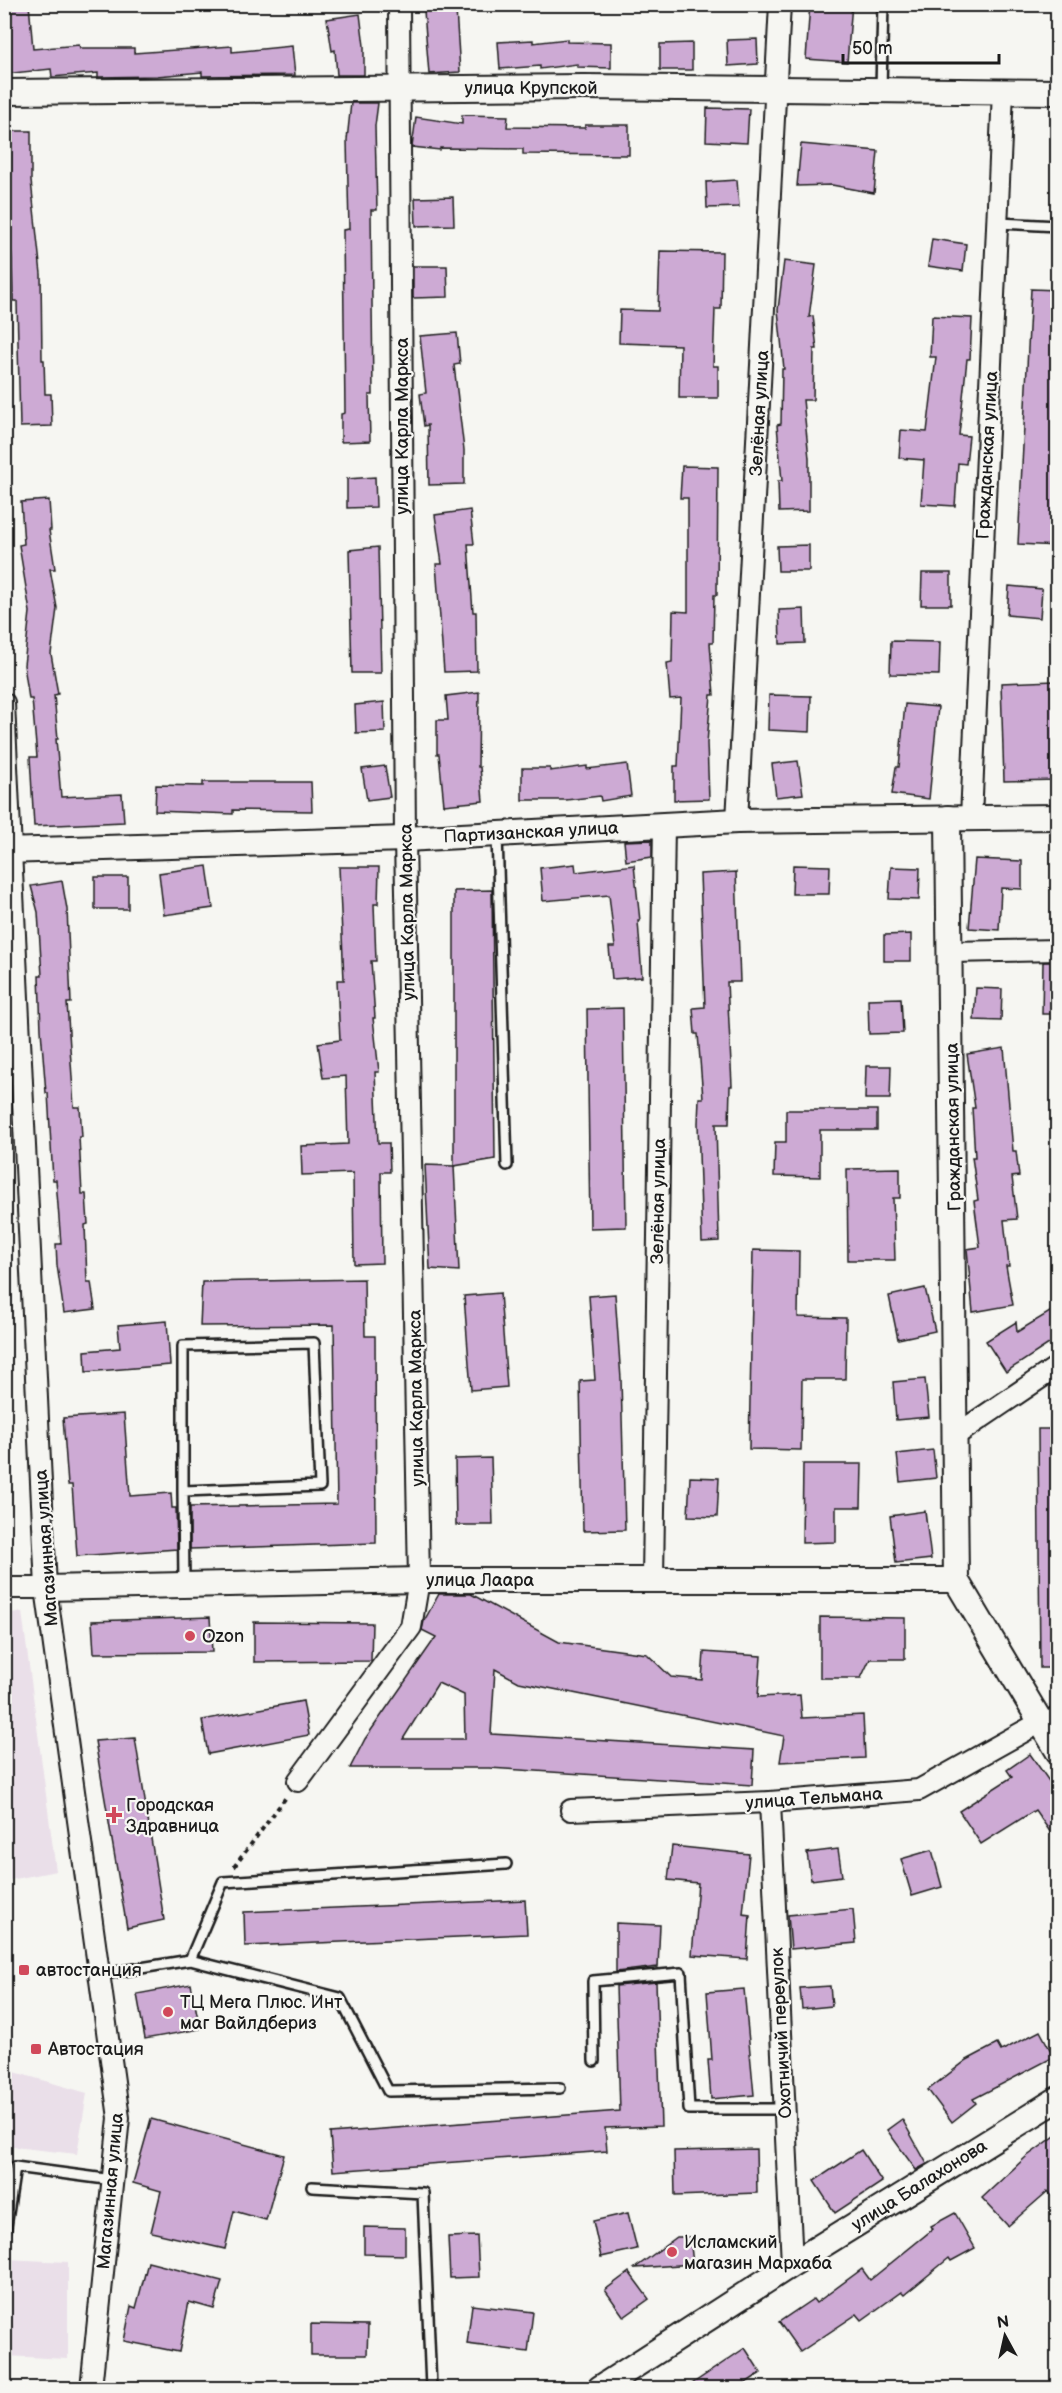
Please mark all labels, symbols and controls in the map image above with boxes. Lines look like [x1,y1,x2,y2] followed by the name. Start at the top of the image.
[843,27,999,65] scale bar
[852,38,893,59] text: 50 m
[465,78,597,99] street label: улица Крупской
[392,337,413,515] street label: улица Карла Маркса
[746,349,773,477] street label: Зелёная улица
[973,370,1002,540] street label: Гражданская улица
[443,817,619,848] street label: Партизанская улица
[395,823,420,1001] street label: улица Карла Маркса
[942,1042,965,1211] street label: Гражданская улица
[647,1137,670,1264] street label: Зелёная улица
[404,1309,429,1487] street label: улица Карла Маркса
[31,1468,62,1627] street label: Магазинная улица
[426,1570,534,1591] street label: улица Лаара
[202,1626,244,1647] place label: Ozon
[183,1629,197,1643] marker: Ozon
[745,1783,884,1814] street label: улица Тельмана
[126,1795,220,1837] place label: Городская Здравница
[107,1808,121,1822] marker: Городская Здравница
[767,1947,796,2119] street label: Охотничий переулок
[36,1960,142,1981] place label: автостанция
[17,1963,31,1977] marker: автостанция
[180,1992,343,2034] place label: ТЦ Мега Плюс. Инт маг Вайлдбериз
[161,2005,175,2019] marker: ТЦ Мега Плюс. Инт маг Вайлдбериз
[47,2039,144,2060] place label: Автостация
[29,2042,43,2056] marker: Автостация
[93,2111,128,2270] street label: Магазинная улица
[848,2135,991,2236] street label: улица Балахонова
[684,2232,833,2274] place label: Исламский магазин Мархаба
[665,2245,679,2259] marker: Исламский магазин Мархаба
[975,2306,1035,2366] north arrow
[996,2312,1010,2333] text: N

